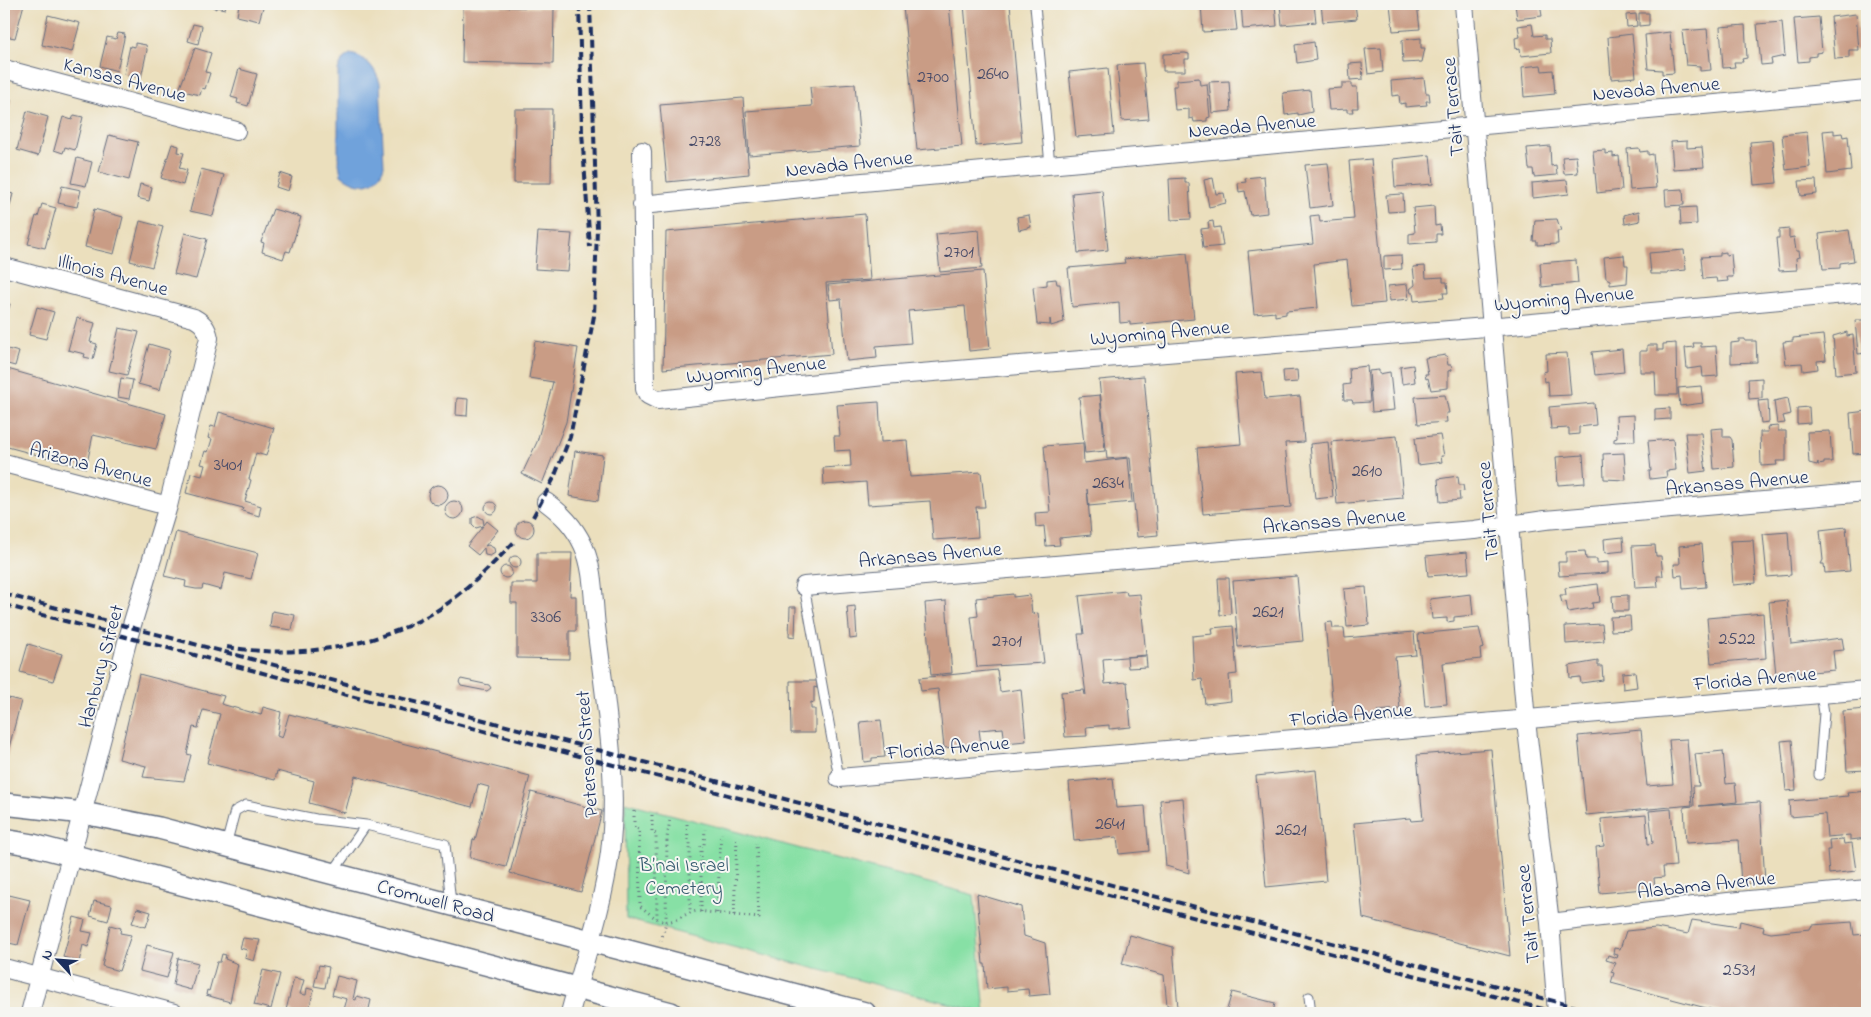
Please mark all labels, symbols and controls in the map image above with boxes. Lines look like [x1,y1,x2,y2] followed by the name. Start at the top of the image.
[60,51,189,112] street label: Kansas Avenue
[1436,56,1473,157] street label: Tait Terrace
[977,62,1009,88] house number: 2640
[917,65,949,91] house number: 2700
[1591,70,1721,111] street label: Nevada Avenue
[1187,107,1317,148] street label: Nevada Avenue
[689,129,721,155] house number: 2728
[784,144,914,187] street label: Nevada Avenue
[944,240,974,266] house number: 2701
[54,248,171,305] street label: Illinois Avenue
[1493,280,1636,322] street label: Wyoming Avenue
[1089,314,1232,356] street label: Wyoming Avenue
[685,350,828,394] street label: Wyoming Avenue
[26,436,155,497] street label: Arizona Avenue
[214,453,242,479] house number: 3401
[1352,459,1382,485] house number: 2610
[1471,460,1508,561] street label: Tait Terrace
[1664,464,1810,505] street label: Arkansas Avenue
[1092,471,1124,497] house number: 2634
[1261,502,1407,543] street label: Arkansas Avenue
[857,536,1003,577] street label: Arkansas Avenue
[1252,600,1284,626] house number: 2621
[72,601,133,732] street label: Hanbury Street
[531,605,561,631] house number: 3306
[1718,627,1756,653] house number: 2522
[992,629,1022,655] house number: 2701
[1692,661,1818,700] street label: Florida Avenue
[570,689,607,818] street label: Peterson Street
[1288,697,1414,736] street label: Florida Avenue
[885,730,1011,769] street label: Florida Avenue
[1095,812,1125,838] house number: 2641
[1275,818,1307,844] house number: 2621
[638,852,729,904] park label: B’nai Israel Cemetery
[1510,863,1549,965] street label: Tait Terrace
[1636,865,1777,908] street label: Alabama Avenue
[373,873,497,932] street label: Cromwell Road
[32,934,82,984] north arrow
[36,946,59,964] text: N
[1723,958,1755,984] house number: 2531

